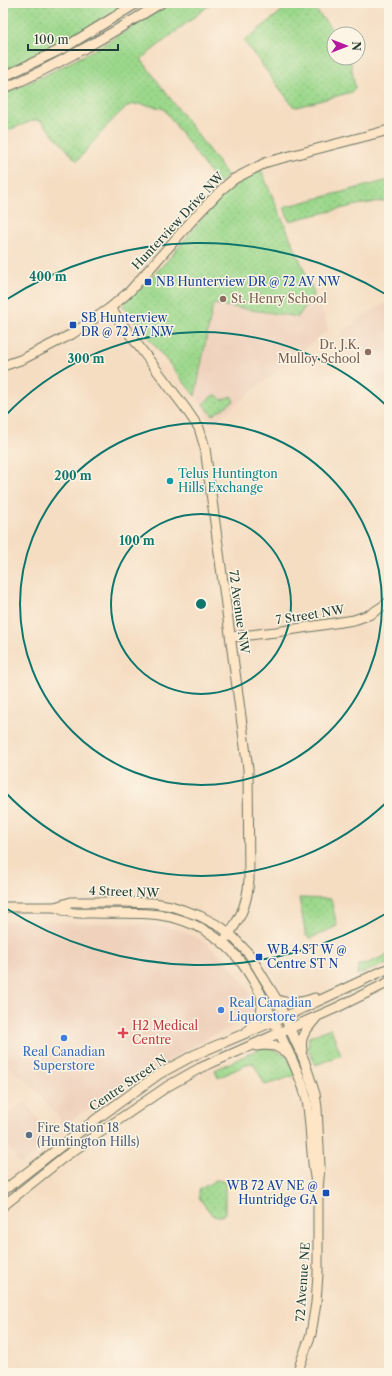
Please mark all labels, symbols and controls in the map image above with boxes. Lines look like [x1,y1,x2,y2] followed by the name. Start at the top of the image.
[28,26,118,52] scale bar
[326,26,366,66] north arrow
[34,32,69,47] text: 100 m
[349,41,363,51] text: N
[129,168,227,273] street label: Hunterview Drive NW
[29,269,67,284] text: 400 m
[156,274,341,289] place label: NB Hunterview DR @ 72 AV NW
[143,277,153,287] marker: NB Hunterview DR @ 72 AV NW
[231,291,327,306] place label: St. Henry School
[218,294,228,304] marker: St. Henry School
[81,310,174,339] place label: SB Hunterview DR @ 72 AV NW
[68,320,78,330] marker: SB Hunterview DR @ 72 AV NW
[278,337,360,366] place label: Dr. J.K. Mulloy School
[363,347,373,357] marker: Dr. J.K. Mulloy School
[67,351,105,366] text: 300 m
[178,466,278,495] place label: Telus Huntington Hills Exchange
[54,468,92,483] text: 200 m
[165,476,175,486] marker: Telus Huntington Hills Exchange
[119,533,155,548] text: 100 m
[226,569,253,656] street label: 72 Avenue NW
[194,597,208,611] centre of rings
[274,602,346,627] street label: 7 Street NW
[89,883,160,900] street label: 4 Street NW
[266,942,347,971] place label: WB 4 ST W @ Centre ST N
[254,952,264,962] marker: WB 4 ST W @ Centre ST N
[229,995,312,1024] place label: Real Canadian Liquorstore
[216,1005,226,1015] marker: Real Canadian Liquorstore
[132,1018,199,1047] place label: H2 Medical Centre
[117,1027,129,1039] marker: H2 Medical Centre
[59,1033,69,1043] marker: Real Canadian Superstore
[23,1044,106,1073] place label: Real Canadian Superstore
[86,1051,169,1114] street label: Centre Street N
[37,1120,140,1149] place label: Fire Station 18 (Huntington Hills)
[24,1130,34,1140] marker: Fire Station 18 (Huntington Hills)
[226,1178,319,1207] place label: WB 72 AV NE @ Huntridge GA
[321,1188,331,1198] marker: WB 72 AV NE @ Huntridge GA
[292,1242,313,1322] street label: 72 Avenue NE

